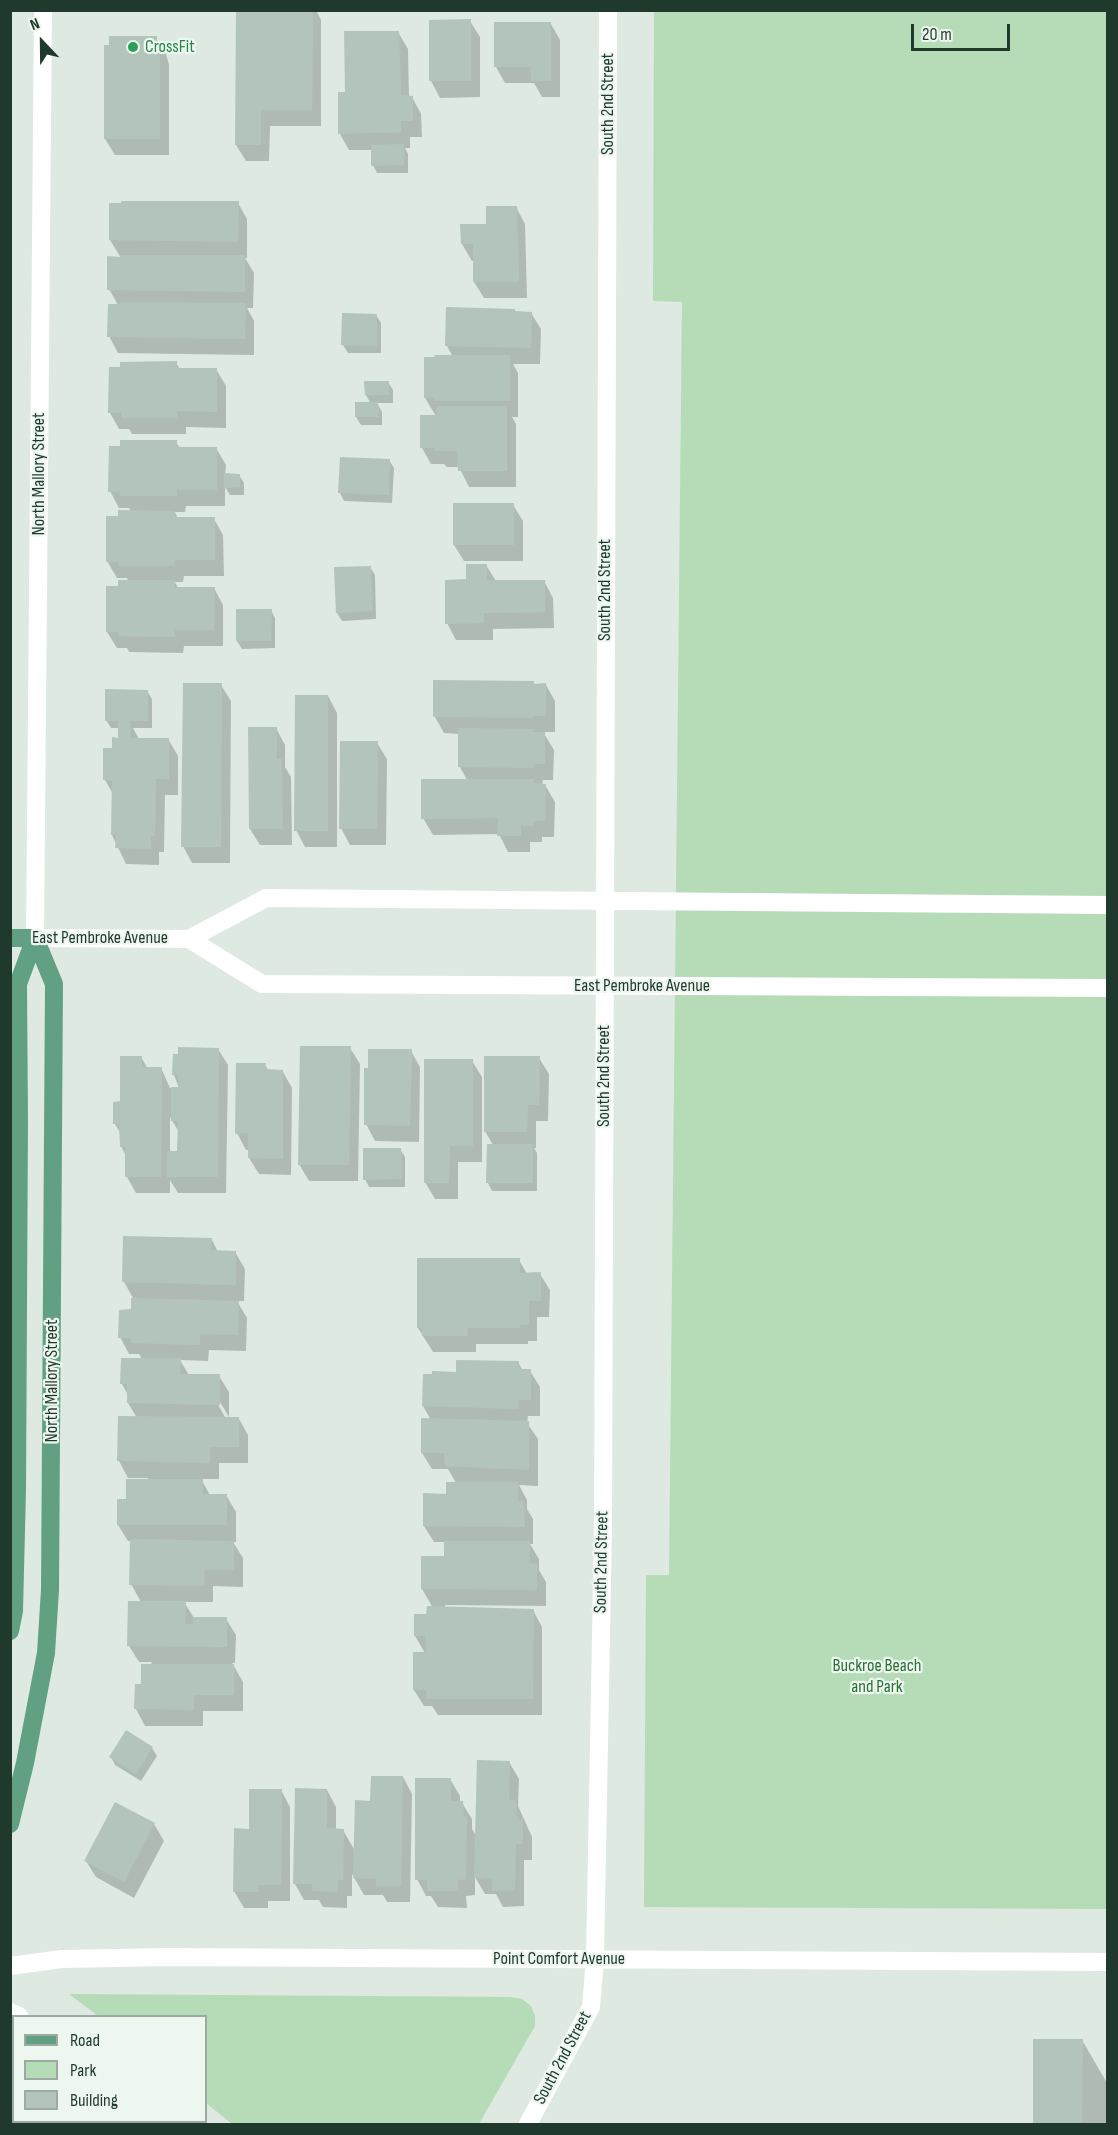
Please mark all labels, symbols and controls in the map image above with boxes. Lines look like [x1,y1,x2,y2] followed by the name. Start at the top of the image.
[12,12,72,72] north arrow
[914,12,1013,50] scale bar
[28,14,43,35] text: N
[922,24,952,45] text: 20 m
[145,36,195,58] place label: CrossFit
[126,40,140,54] marker: CrossFit
[597,53,619,155] street label: South 2nd Street
[28,413,50,535] street label: North Mallory Street
[594,539,616,641] street label: South 2nd Street
[32,927,168,949] street label: East Pembroke Avenue
[574,975,710,997] street label: East Pembroke Avenue
[593,1025,615,1127] street label: South 2nd Street
[41,1320,63,1442] street label: North Mallory Street
[590,1511,614,1613] street label: South 2nd Street
[832,1655,922,1698] park label: Buckroe Beach and Park
[493,1948,625,1970] street label: Point Comfort Avenue
[529,2008,597,2108] street label: South 2nd Street
[12,2015,207,2123] legend
[70,2030,100,2051] text: Road
[70,2060,96,2081] text: Park
[70,2090,118,2111] text: Building

